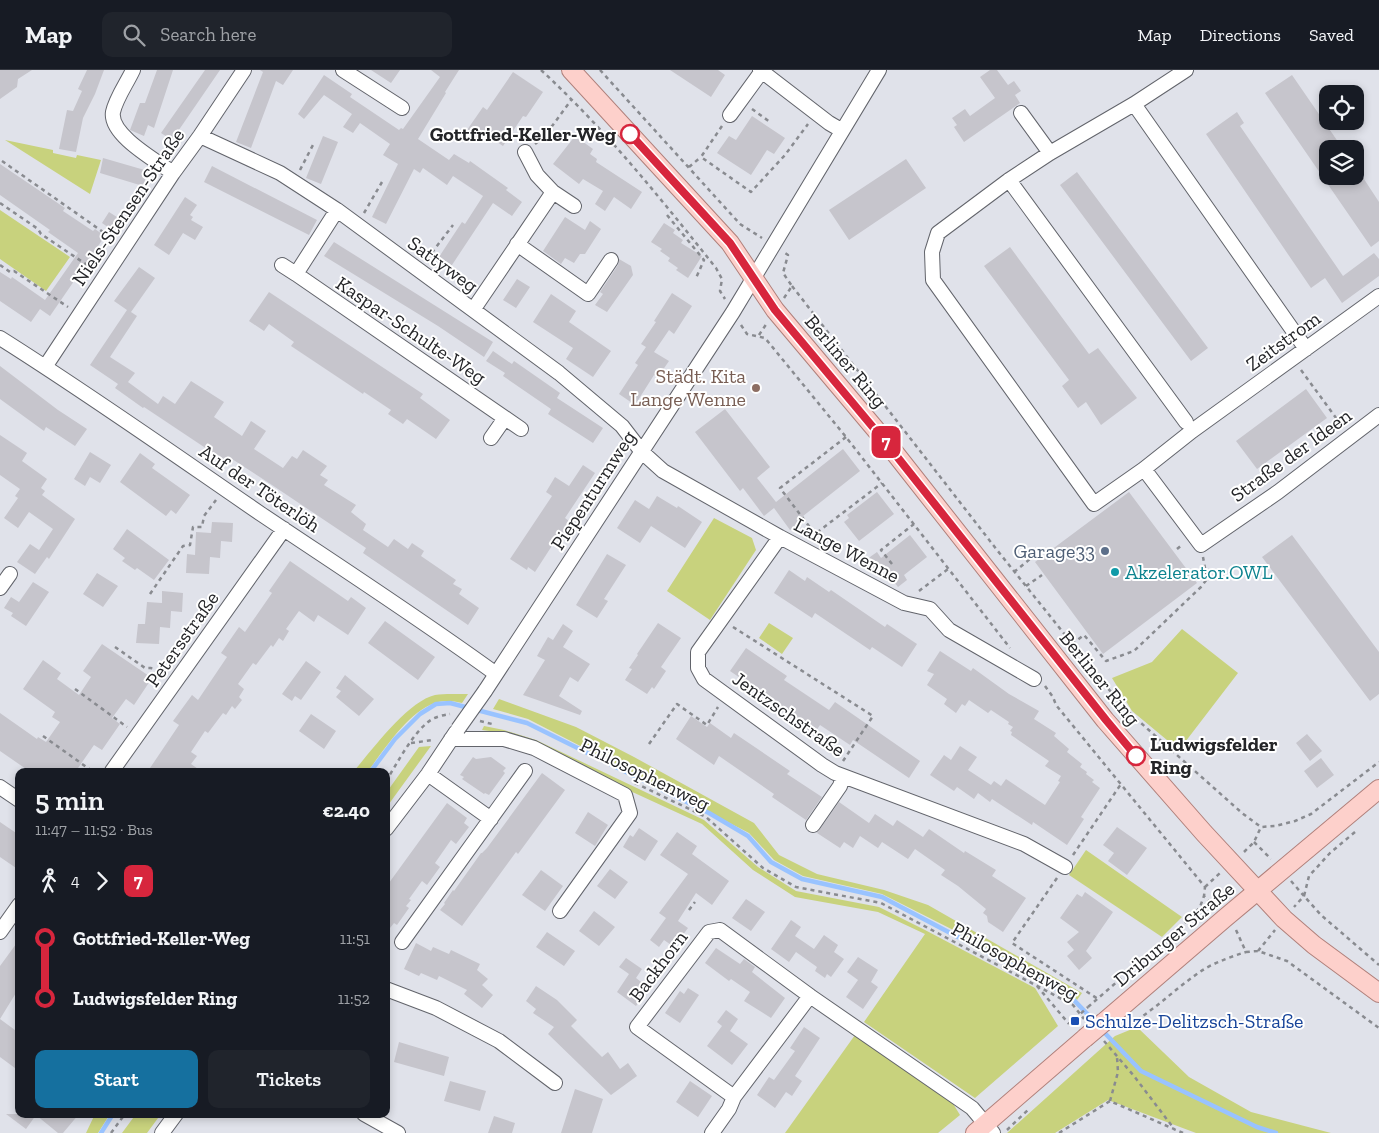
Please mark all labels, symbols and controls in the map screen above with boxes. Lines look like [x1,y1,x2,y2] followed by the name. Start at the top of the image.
[102,12,452,57] search box
[25,20,72,49] text: Map
[120,21,148,49] icon: search
[160,23,257,46] text: Search here
[1137,24,1172,46] text: Map
[1200,24,1281,46] text: Directions
[1309,24,1354,46] text: Saved
[1319,85,1364,185] map controls
[1319,85,1364,130] button: locate
[430,122,617,146] place label: Gottfried-Keller-Weg
[67,124,189,290] street label: Niels-Stensen-Straße
[620,124,640,144] marker: Gottfried-Keller-Weg
[1319,140,1364,185] button: layers
[403,231,483,297] street label: Sattyweg
[331,271,491,389] street label: Kaspar-Schulte-Weg
[1241,306,1325,376] street label: Zeitstrom
[800,309,892,413] street label: Berliner Ring
[630,364,746,411] place label: Städt. Kita Lange Wenne
[750,382,762,394] marker: Städt. Kita Lange Wenne
[1226,403,1356,507] street label: Straße der Ideen
[545,426,641,554] street label: Piepenturmweg
[870,426,902,458] line badge: 7
[882,431,890,453] text: 7
[195,439,326,538] street label: Auf der Töterlöh
[790,512,904,588] street label: Lange Wenne
[1014,539,1095,563] place label: Garage33
[1099,545,1111,557] marker: Garage33
[1125,560,1273,584] place label: Akzelerator.OWL
[1109,566,1121,578] marker: Akzelerator.OWL
[140,587,224,691] street label: Petersstraße
[1055,626,1145,730] street label: Berliner Ring
[728,666,850,762] street label: Jentzschstraße
[576,732,714,816] street label: Philosophenweg
[1150,732,1278,779] place label: Ludwigsfelder Ring
[1126,746,1146,766] marker: Ludwigsfelder Ring
[35,784,104,817] text: 5 min
[322,799,370,822] text: €2.40
[35,820,153,839] text: 11:47 – 11:52 · Bus
[35,867,63,895] icon: walk
[88,867,116,895] icon: forward
[134,870,143,892] text: 7
[71,871,80,890] text: 4
[1109,877,1239,991] street label: Driburger Straße
[948,916,1083,1006] street label: Philosophenweg
[624,925,693,1006] street label: Backhorn
[73,927,250,950] text: Gottfried-Keller-Weg
[340,929,370,948] text: 11:51
[73,987,237,1010] text: Ludwigsfelder Ring
[338,989,370,1008] text: 11:52
[1085,1009,1303,1033] place label: Schulze-Delitzsch-Straße
[1069,1015,1081,1027] marker: Schulze-Delitzsch-Straße
[35,1050,198,1108] button: Start
[208,1050,370,1108] button: Tickets

